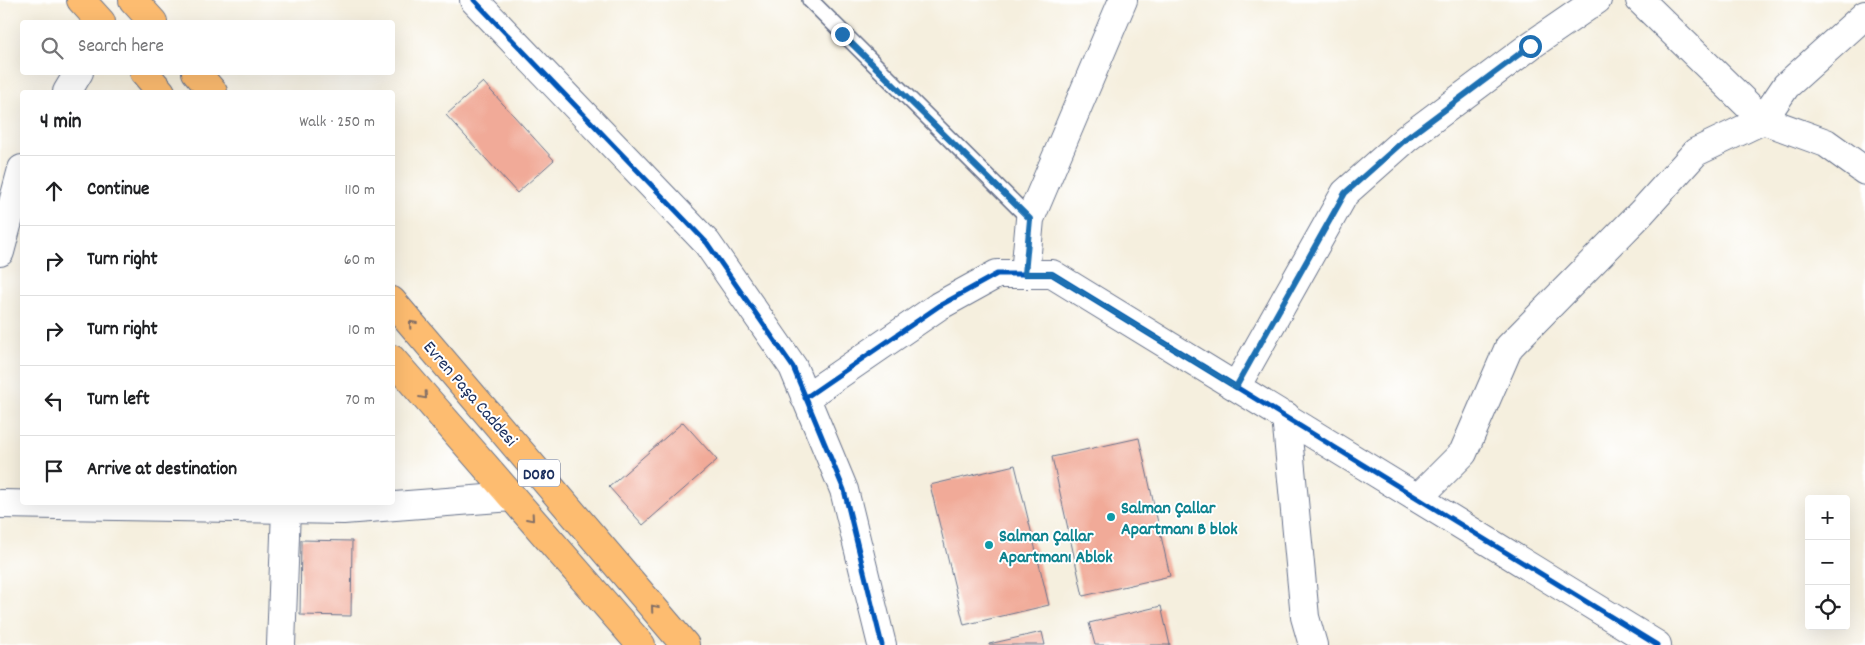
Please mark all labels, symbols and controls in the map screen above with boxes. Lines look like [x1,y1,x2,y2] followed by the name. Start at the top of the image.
[20,20,395,75] search box
[831,23,854,46] route end
[38,34,66,62] icon: search
[78,34,164,61] text: Search here
[1519,35,1542,58] route start
[40,108,82,138] text: 4 min
[299,111,375,134] text: Walk · 250 m
[40,177,68,205] icon: ahead
[87,177,149,204] text: Continue
[345,179,375,202] text: 110 m
[40,247,68,275] icon: right
[87,247,158,274] text: Turn right
[344,249,375,272] text: 60 m
[40,317,68,345] icon: right
[87,317,158,344] text: Turn right
[348,319,375,342] text: 10 m
[409,321,418,330] one-way arrow
[416,336,522,453] street label: Evren Paşa Caddesi
[40,387,68,415] icon: left
[87,387,150,414] text: Turn left
[345,389,375,412] text: 70 m
[419,390,428,399] one-way arrow
[40,457,68,485] icon: arrive
[87,457,237,484] text: Arrive at destination
[518,459,560,486] road number: D080
[1805,495,1850,630] map controls
[1805,495,1850,540] button: +
[1121,497,1238,543] place label: Salman Çallar Apartmanı B blok
[1105,511,1117,523] marker: Salman Çallar Apartmanı B blok
[525,513,534,522] one-way arrow
[999,525,1113,571] place label: Salman Çallar Apartmanı Ablok
[983,539,995,551] marker: Salman Çallar Apartmanı Ablok
[1805,540,1850,585] button: −
[1805,585,1850,630] button: locate
[651,604,660,613] one-way arrow

